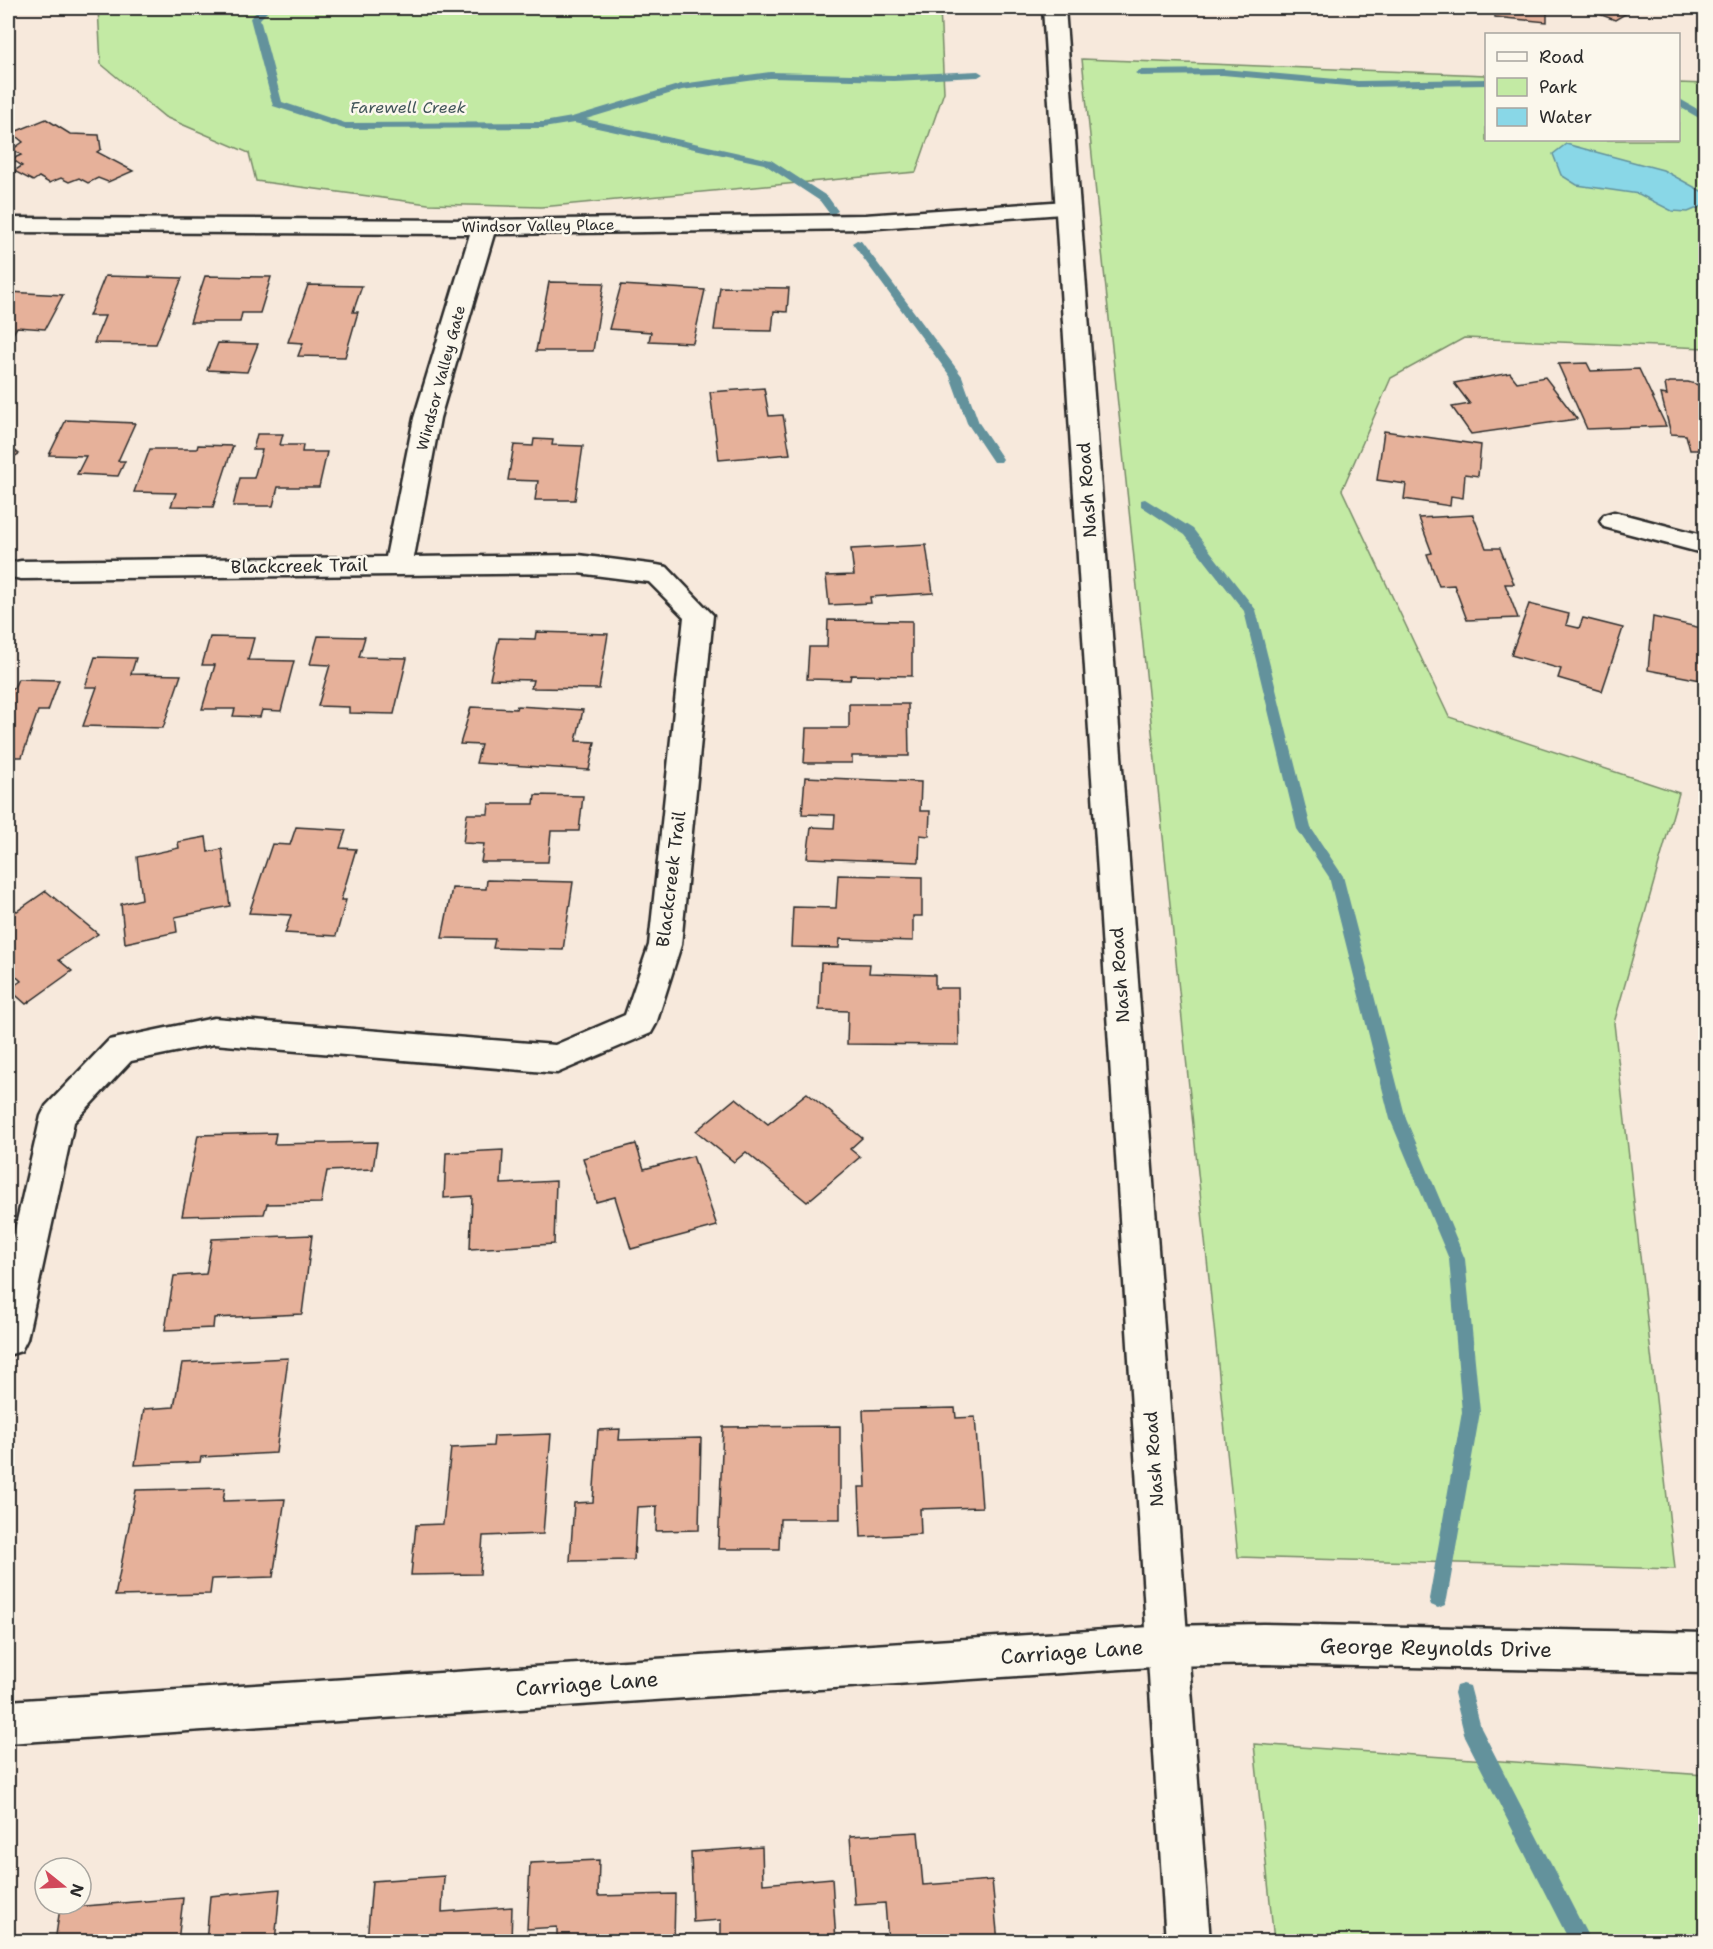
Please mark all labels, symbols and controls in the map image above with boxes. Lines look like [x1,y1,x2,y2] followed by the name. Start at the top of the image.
[1485,33,1680,141] legend
[1539,45,1584,69] text: Road
[1539,75,1578,99] text: Park
[350,97,466,118] water label: Farewell Creek
[1539,105,1592,129] text: Water
[462,215,614,237] street label: Windsor Valley Place
[412,303,470,453] street label: Windsor Valley Gate
[1072,441,1102,539] street label: Nash Road
[230,553,368,579] street label: Blackcreek Trail
[651,809,691,948] street label: Blackcreek Trail
[1105,926,1135,1024] street label: Nash Road
[1139,1410,1169,1508] street label: Nash Road
[1320,1632,1552,1664] street label: George Reynolds Drive
[1000,1633,1144,1671] street label: Carriage Lane
[515,1665,659,1703] street label: Carriage Lane
[33,1856,93,1916] north arrow
[65,1881,89,1900] text: N

